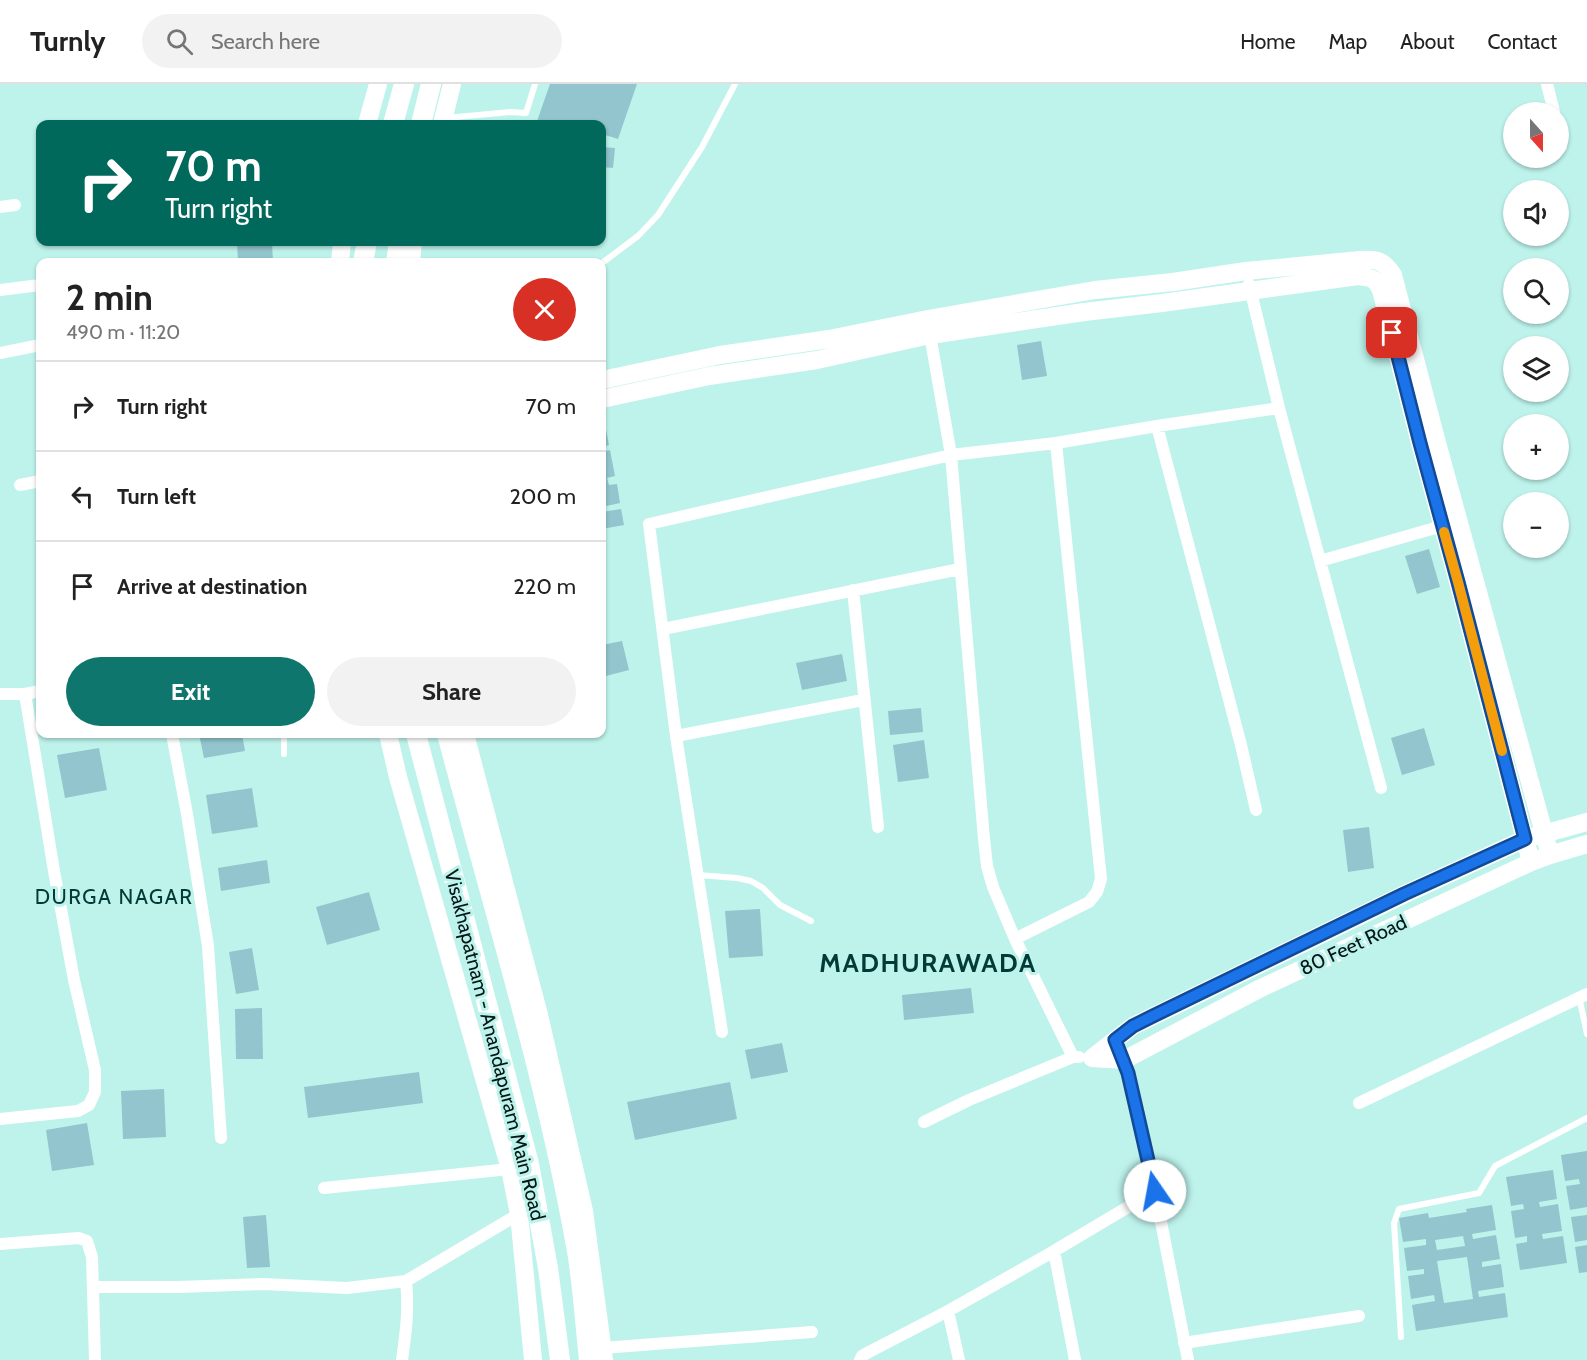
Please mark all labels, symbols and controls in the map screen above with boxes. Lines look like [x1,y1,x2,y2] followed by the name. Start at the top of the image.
[142,14,562,68] search box
[30,24,106,58] text: Turnly
[163,25,196,58] icon: search
[211,28,320,55] text: Search here
[1240,29,1296,54] text: Home
[1329,29,1367,54] text: Map
[1400,29,1454,54] text: About
[1487,29,1557,54] text: Contact
[1503,102,1569,168] north arrow
[1503,102,1569,558] map controls
[165,140,262,192] text: 70 m
[66,144,144,222] icon: right
[1503,180,1569,246] button: sound
[165,192,272,225] text: Turn right
[1503,258,1569,324] button: search
[66,275,153,319] text: 2 min
[513,278,576,341] button: close
[1366,307,1417,358] pin
[1375,316,1408,349] icon: arrive
[66,320,180,344] text: 490 m · 11:20
[1503,336,1569,402] button: layers
[66,390,99,423] icon: right
[117,393,207,420] text: Turn right
[526,393,576,420] text: 70 m
[1503,414,1569,480] button: +
[66,480,99,513] icon: left
[117,483,196,510] text: Turn left
[510,483,576,510] text: 200 m
[1503,492,1569,558] button: −
[66,570,99,603] icon: arrive
[117,573,307,600] text: Arrive at destination
[513,573,576,600] text: 220 m
[66,657,315,726] button: Exit
[327,657,576,726] button: Share
[440,867,550,1223] street label: Visakhapatnam - Anandapuram Main Road
[35,884,193,909] district label: DURGA NAGAR
[1296,910,1410,980] street label: 80 Feet Road
[819,947,1037,979] district label: MADHURAWADA
[1123,1159,1187,1223] position arrow

